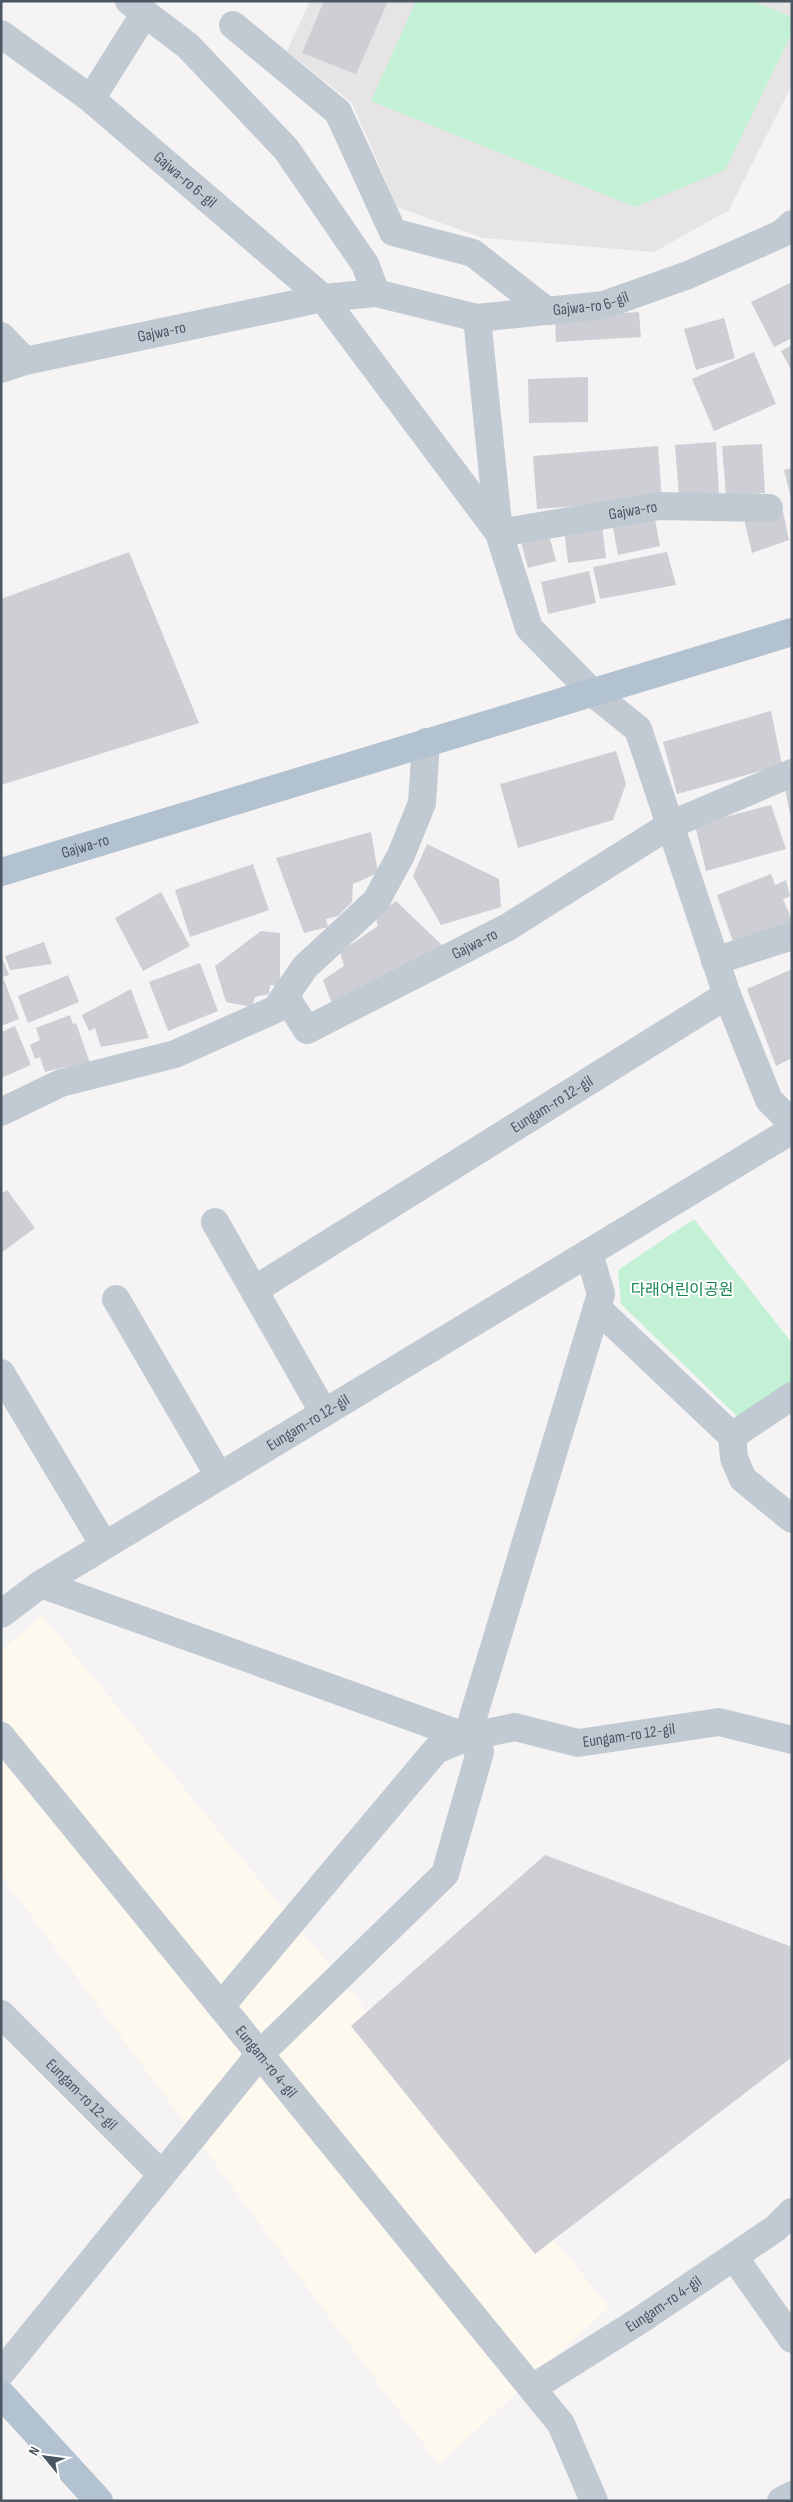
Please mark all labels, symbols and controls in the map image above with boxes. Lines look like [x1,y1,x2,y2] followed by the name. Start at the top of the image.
[150,147,221,212] street label: Gajwa-ro 6-gil
[552,287,631,320] street label: Gajwa-ro 6-gil
[136,318,188,346] street label: Gajwa-ro
[607,497,658,524] street label: Gajwa-ro
[59,830,111,863] street label: Gajwa-ro
[449,924,501,964] street label: Gajwa-ro
[507,1072,596,1137] street label: Eungam-ro 12-gil
[630,1281,734,1300] park label: 다래어린이공원
[263,1390,353,1455] street label: Eungam-ro 12-gil
[581,1719,676,1752] street label: Eungam-ro 12-gil
[231,2022,301,2102] street label: Eungam-ro 4-gil
[42,2055,121,2134] street label: Eungam-ro 12-gil
[622,2272,705,2336] street label: Eungam-ro 4-gil
[20,2432,70,2482] north arrow
[25,2444,43,2458] text: N

